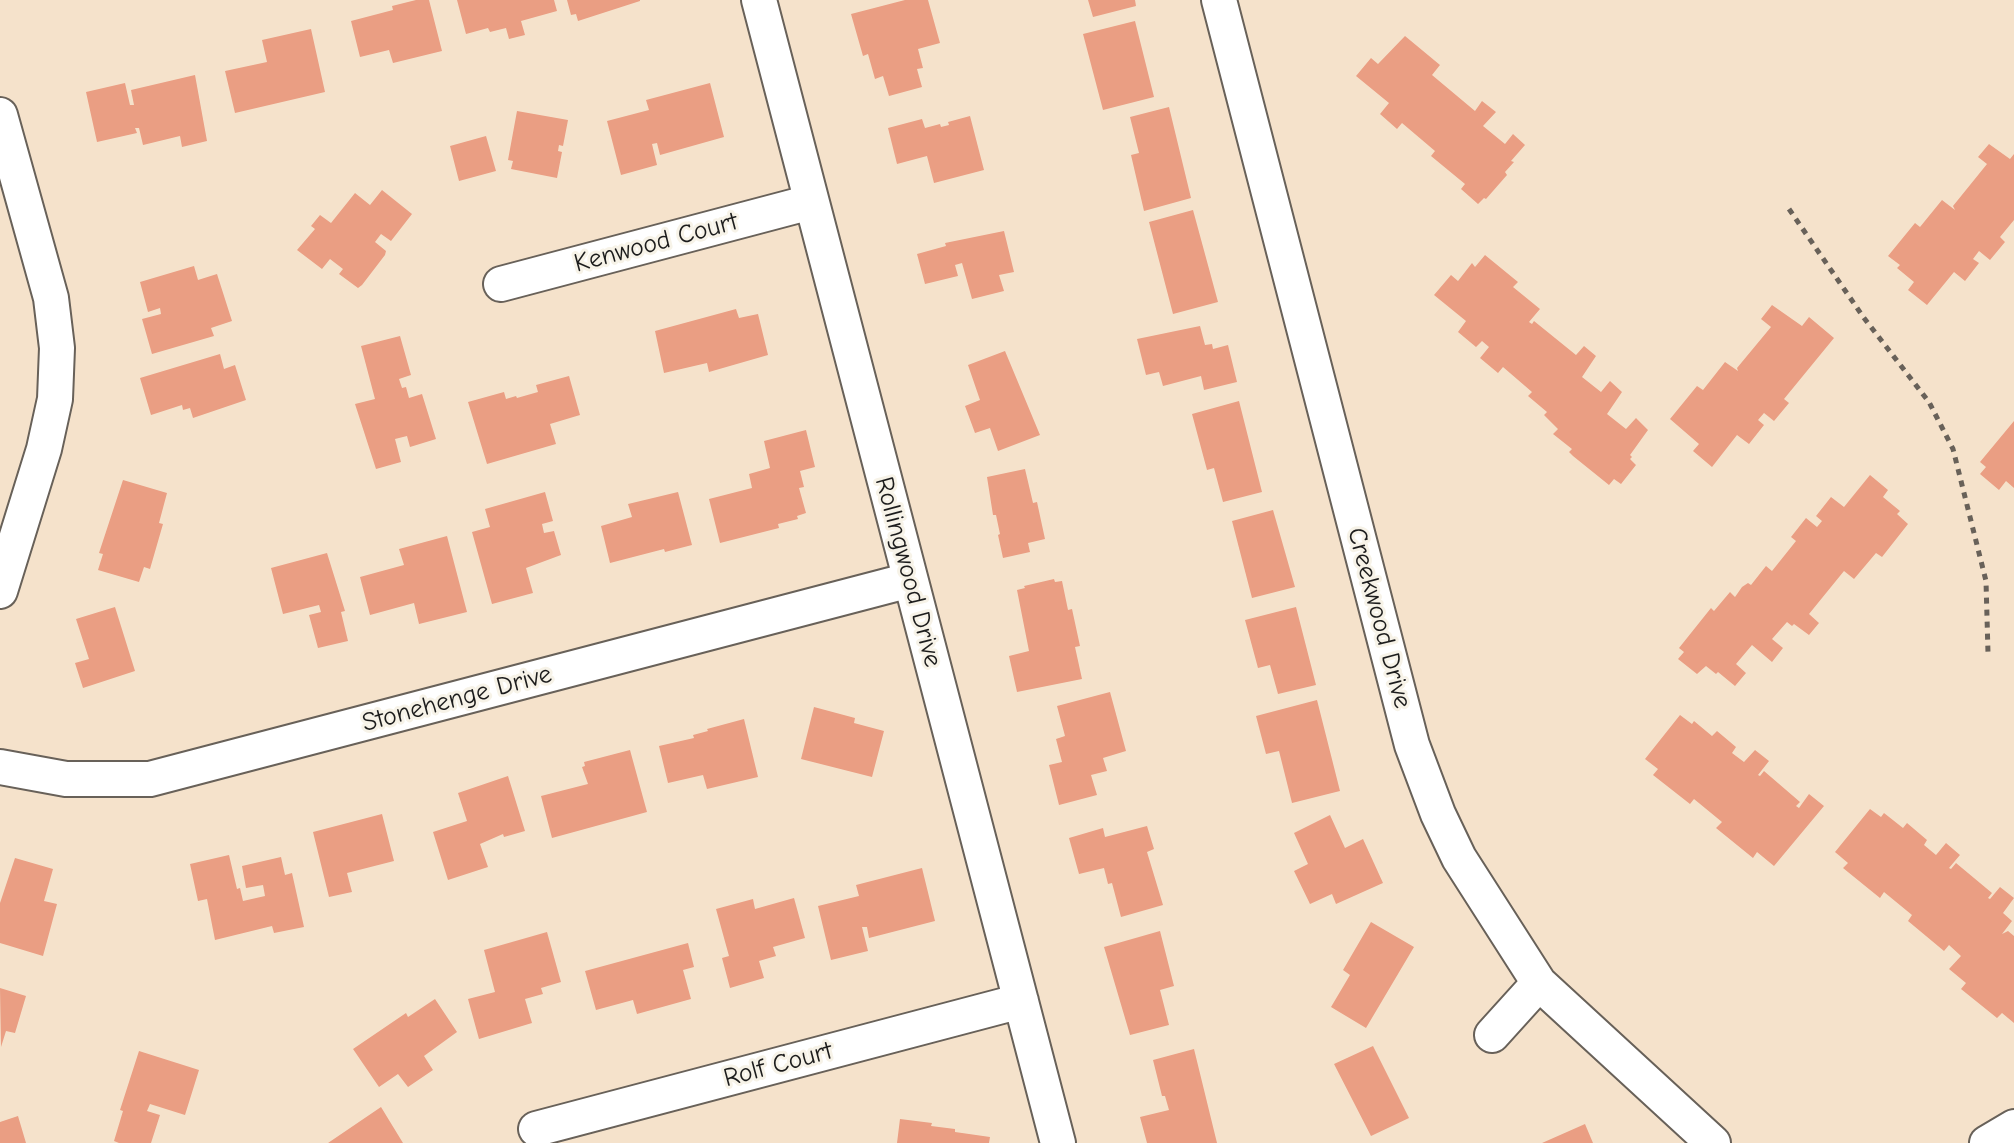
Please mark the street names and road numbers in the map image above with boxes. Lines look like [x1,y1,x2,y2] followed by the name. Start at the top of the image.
[571,206,741,280] street label: Kenwood Court
[868,474,948,670] street label: Rollingwood Drive
[1340,524,1418,712] street label: Creekwood Drive
[359,659,555,739] street label: Stonehenge Drive
[720,1036,836,1094] street label: Rolf Court

